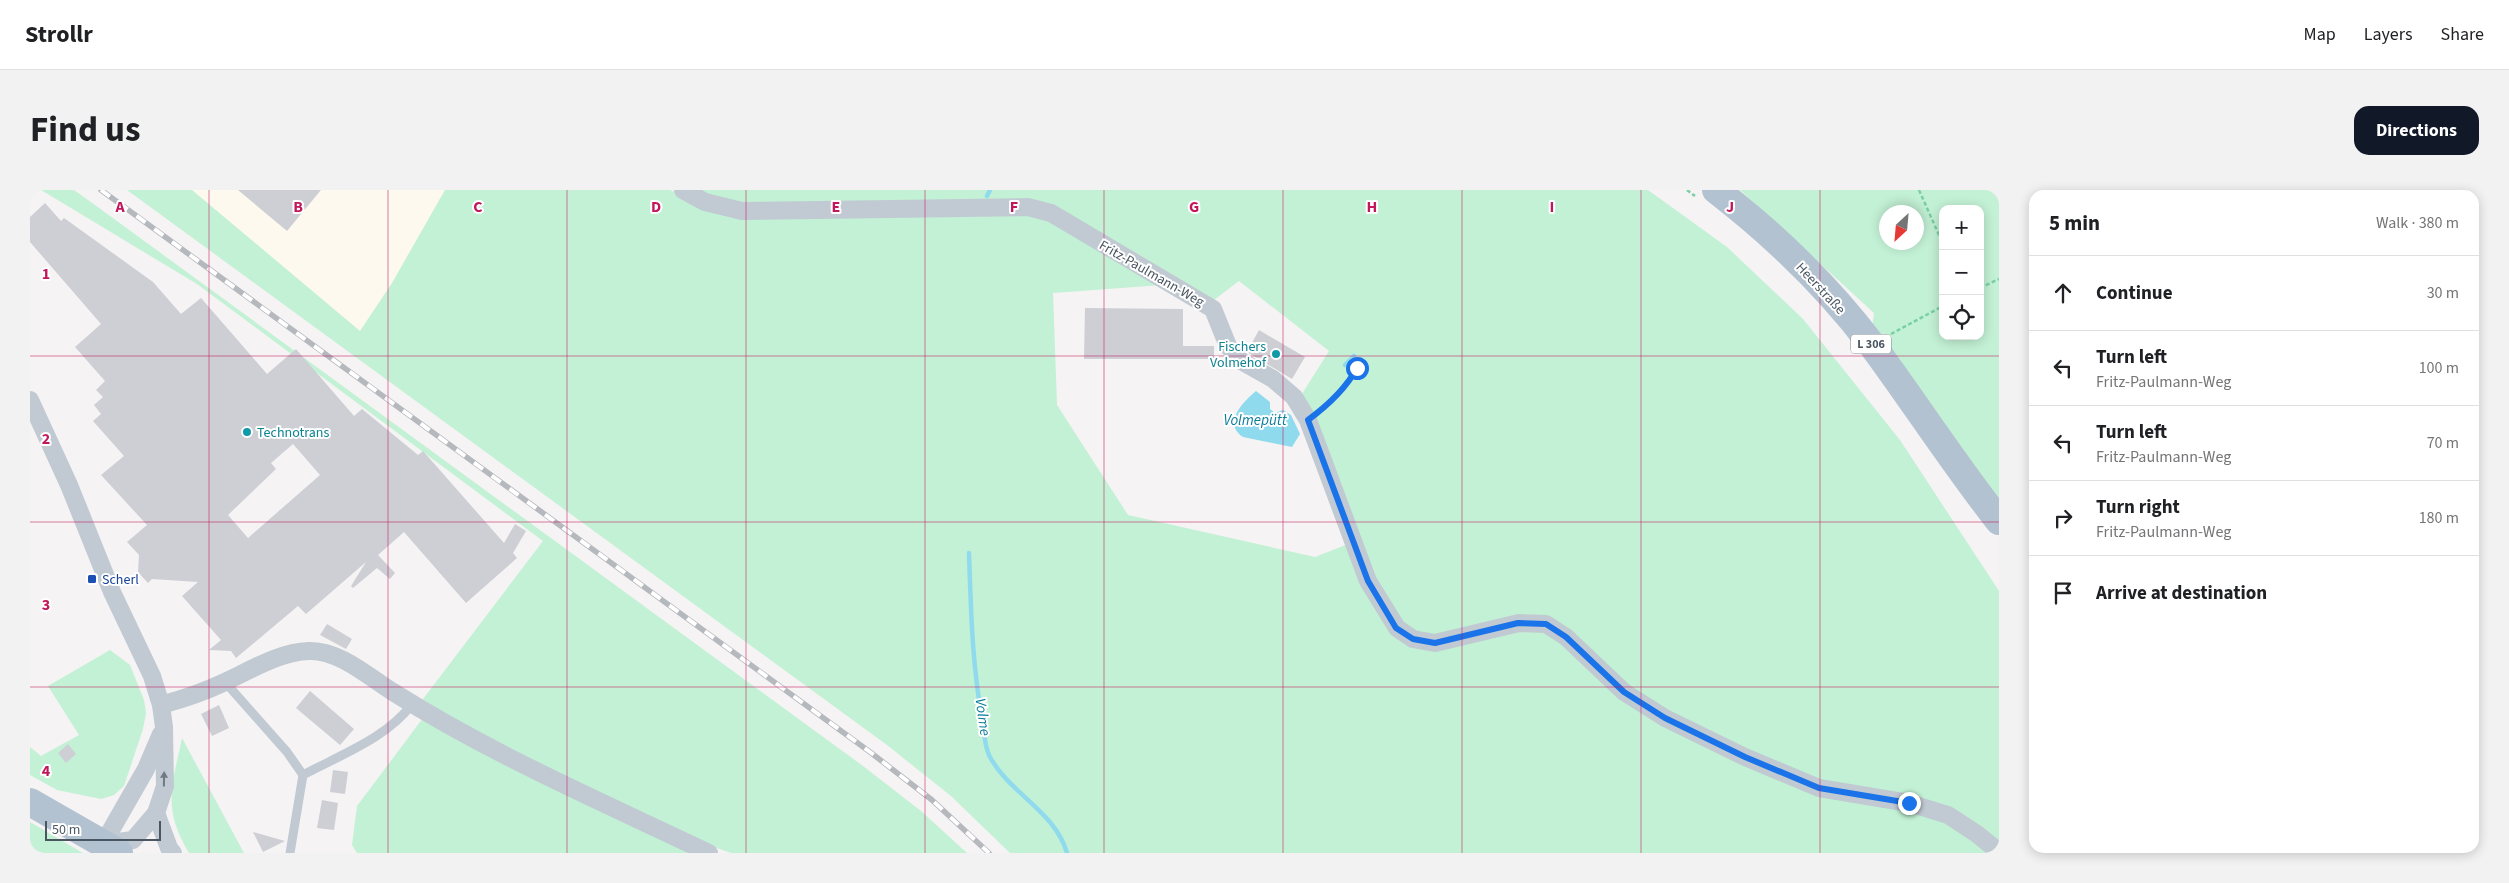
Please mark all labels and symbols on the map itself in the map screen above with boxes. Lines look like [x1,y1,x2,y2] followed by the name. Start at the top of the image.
[114,196,125,218] text: A
[293,196,303,218] text: B
[473,196,483,218] text: C
[651,196,661,218] text: D
[832,196,840,218] text: E
[1010,196,1018,218] text: F
[1189,196,1199,218] text: G
[1367,196,1377,218] text: H
[1550,196,1554,218] text: I
[1726,196,1734,218] text: J
[1879,205,1924,250] north arrow
[1095,236,1208,312] street label: Fritz-Paulmann-Weg
[1791,258,1850,319] street label: Heerstraße
[42,263,50,285] text: 1
[1851,334,1891,354] road number: L 306
[1210,337,1267,373] place label: Fischers Volmehof
[1270,348,1282,360] marker: Fischers Volmehof
[1346,357,1369,380] route start
[1223,410,1288,431] water label: Volmepütt
[257,423,329,443] place label: Technotrans
[241,426,253,438] marker: Technotrans
[42,428,50,450] text: 2
[102,570,139,590] place label: Scherl
[86,573,98,585] marker: Scherl
[42,594,50,616] text: 3
[969,697,996,737] water label: Volme
[42,760,51,782] text: 4
[161,771,169,787] one-way arrow
[1898,792,1921,815] route end
[45,818,161,841] scale bar

